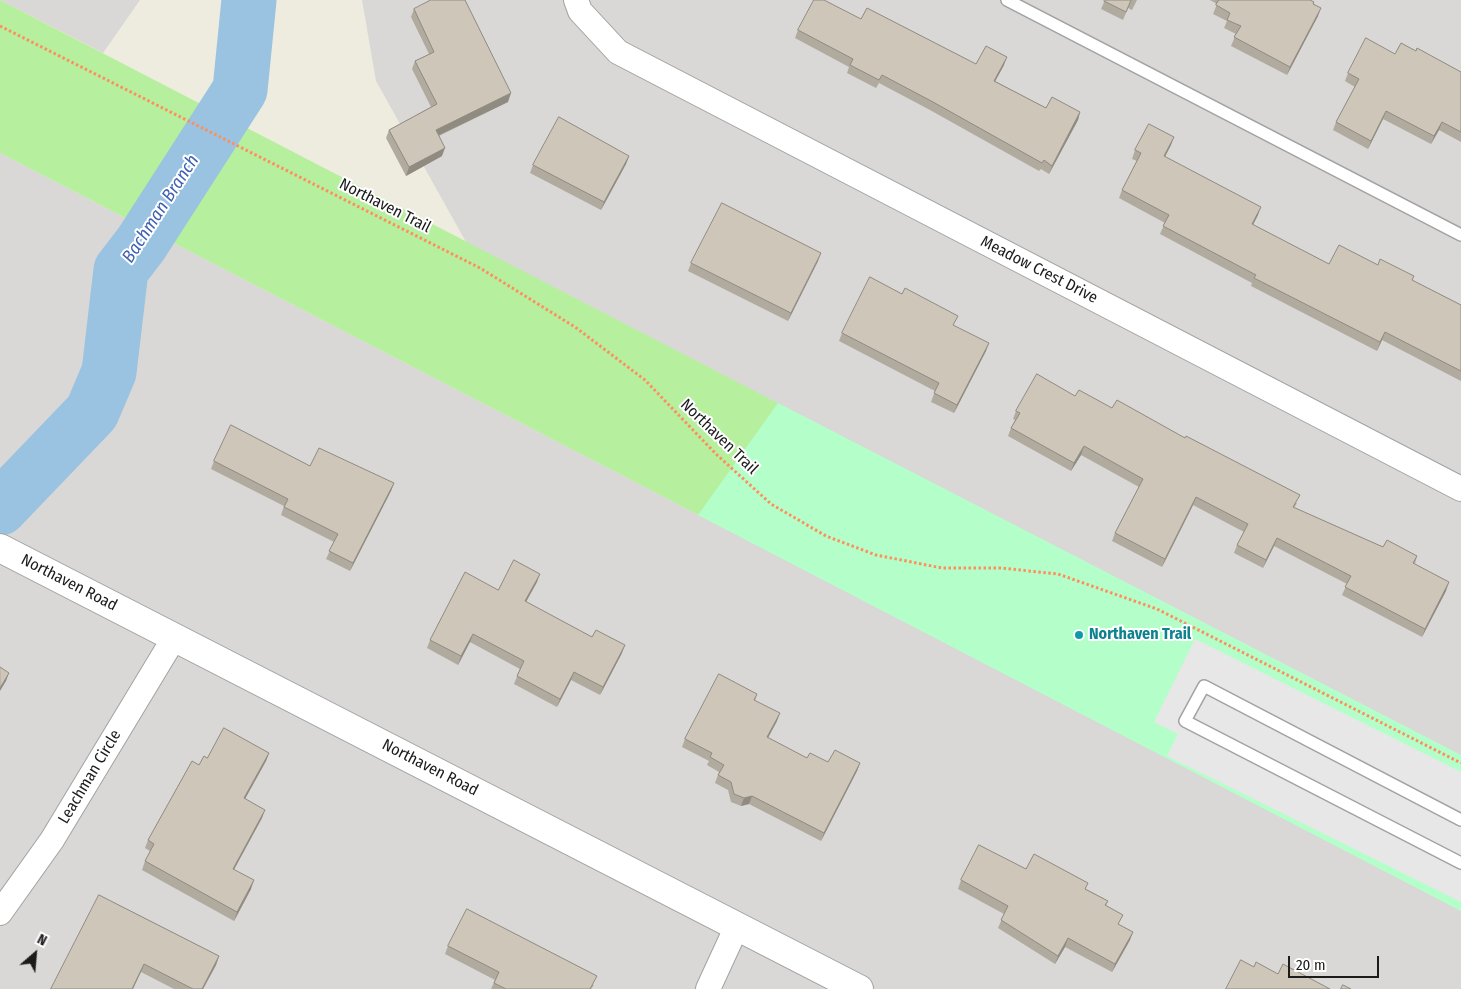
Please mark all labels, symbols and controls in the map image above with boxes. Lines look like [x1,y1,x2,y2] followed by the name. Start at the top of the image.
[118,151,204,267] water label: Bachman Branch
[336,175,434,237] street label: Northaven Trail
[977,232,1101,308] street label: Meadow Crest Drive
[676,395,762,479] street label: Northaven Trail
[18,551,120,615] street label: Northaven Road
[1089,625,1191,645] place label: Northaven Trail
[1073,629,1085,641] marker: Northaven Trail
[54,727,126,827] street label: Leachman Circle
[379,736,481,800] street label: Northaven Road
[10,929,60,979] north arrow
[34,931,50,950] text: N
[1291,946,1382,978] scale bar
[1296,956,1326,974] text: 20 m

